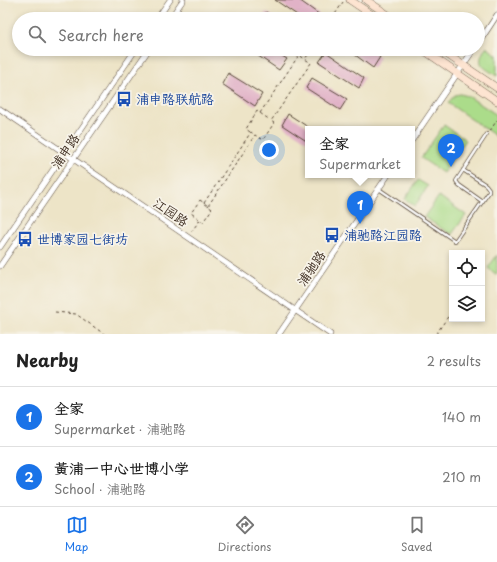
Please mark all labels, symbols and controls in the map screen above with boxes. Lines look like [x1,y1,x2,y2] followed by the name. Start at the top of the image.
[12,12,485,56] search box
[26,23,48,45] icon: search
[58,23,144,46] text: Search here
[136,89,214,108] place label: 浦申路联航路
[115,90,133,108] bus stop icon: 浦申路联航路
[305,126,415,178] popup
[46,129,83,172] street label: 浦申路
[319,131,349,154] text: 全家
[438,134,464,167] pin: 2
[259,140,279,160] your location
[319,154,401,173] text: Supermarket
[347,191,373,224] pin: 1
[150,193,193,231] street label: 江园路
[344,225,422,244] place label: 浦驰路江园路
[323,226,341,244] bus stop icon: 浦驰路江园路
[37,229,128,248] place label: 世博家园七街坊
[16,230,34,248] bus stop icon: 世博家园七街坊
[292,246,329,289] street label: 浦驰路
[449,250,485,322] map controls
[449,250,485,286] button: locate
[449,286,485,322] button: layers
[16,347,78,373] text: Nearby
[427,351,481,370] text: 2 results
[54,396,84,419] text: 全家
[26,407,32,426] text: 1
[442,407,481,426] text: 140 m
[54,419,186,438] text: Supermarket · 浦驰路
[54,456,189,479] text: 黄浦一中心世博小学
[24,467,34,486] text: 2
[442,467,481,486] text: 210 m
[54,479,146,498] text: School · 浦驰路
[65,514,88,555] tab: Map
[218,514,271,555] tab: Directions
[401,514,432,555] tab: Saved

